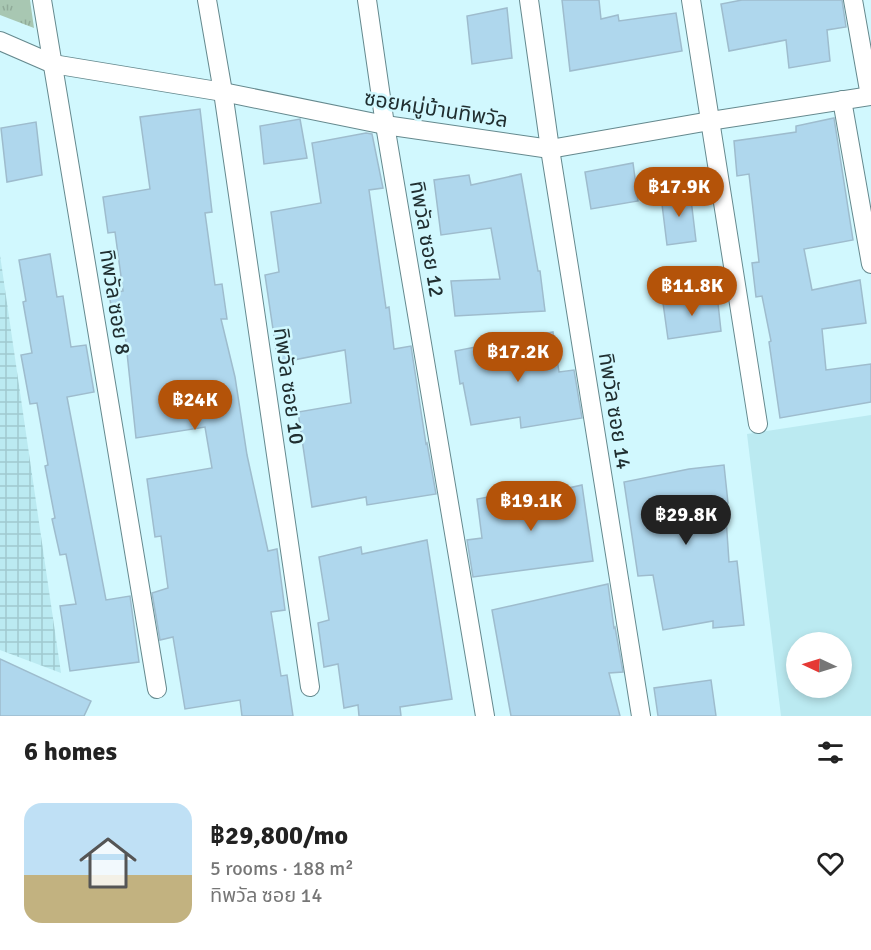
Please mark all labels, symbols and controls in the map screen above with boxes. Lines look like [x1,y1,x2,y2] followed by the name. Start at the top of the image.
[362,85,510,133] street label: ซอยหมู่บ้านทิพวัล
[630,167,728,218] pin: ฿17.9K
[648,174,710,199] text: ฿17.9K
[404,179,450,299] street label: ทิพวัล ซอย 12
[94,247,136,357] street label: ทิพวัล ซอย 8
[643,266,741,317] pin: ฿11.8K
[661,273,723,298] text: ฿11.8K
[268,326,310,446] street label: ทิพวัล ซอย 10
[469,332,567,383] pin: ฿17.2K
[487,339,549,364] text: ฿17.2K
[593,351,637,471] street label: ทิพวัล ซอย 14
[159,380,231,431] pin: ฿24K
[172,387,218,412] text: ฿24K
[482,481,580,532] pin: ฿19.1K
[500,488,562,513] text: ฿19.1K
[637,495,735,546] pin: ฿29.8K
[655,502,717,527] text: ฿29.8K
[786,632,852,698] north arrow
[786,632,852,698] map controls
[24,736,117,768] text: 6 homes
[814,736,847,769] icon: filters
[210,820,348,852] text: ฿29,800/mo
[72,827,144,899] icon: home
[814,847,847,880] icon: heart
[210,856,354,881] text: 5 rooms · 188 m²
[210,883,322,908] text: ทิพวัล ซอย 14

